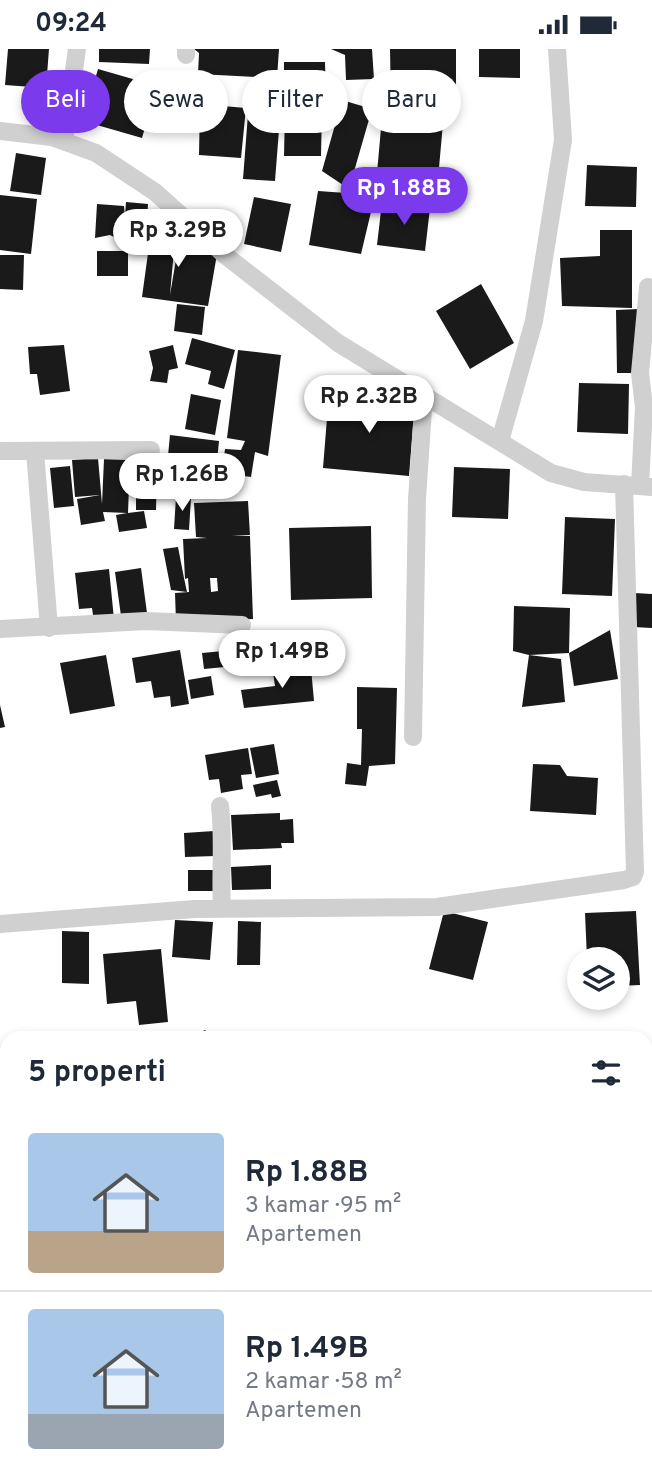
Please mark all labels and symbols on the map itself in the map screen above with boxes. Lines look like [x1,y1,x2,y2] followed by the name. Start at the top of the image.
[332,167,476,227] pin: Rp 1.88B
[106,209,250,269] pin: Rp 3.29B
[297,375,441,435] pin: Rp 2.32B
[110,454,254,513] pin: Rp 1.26B
[210,631,354,690] pin: Rp 1.49B

